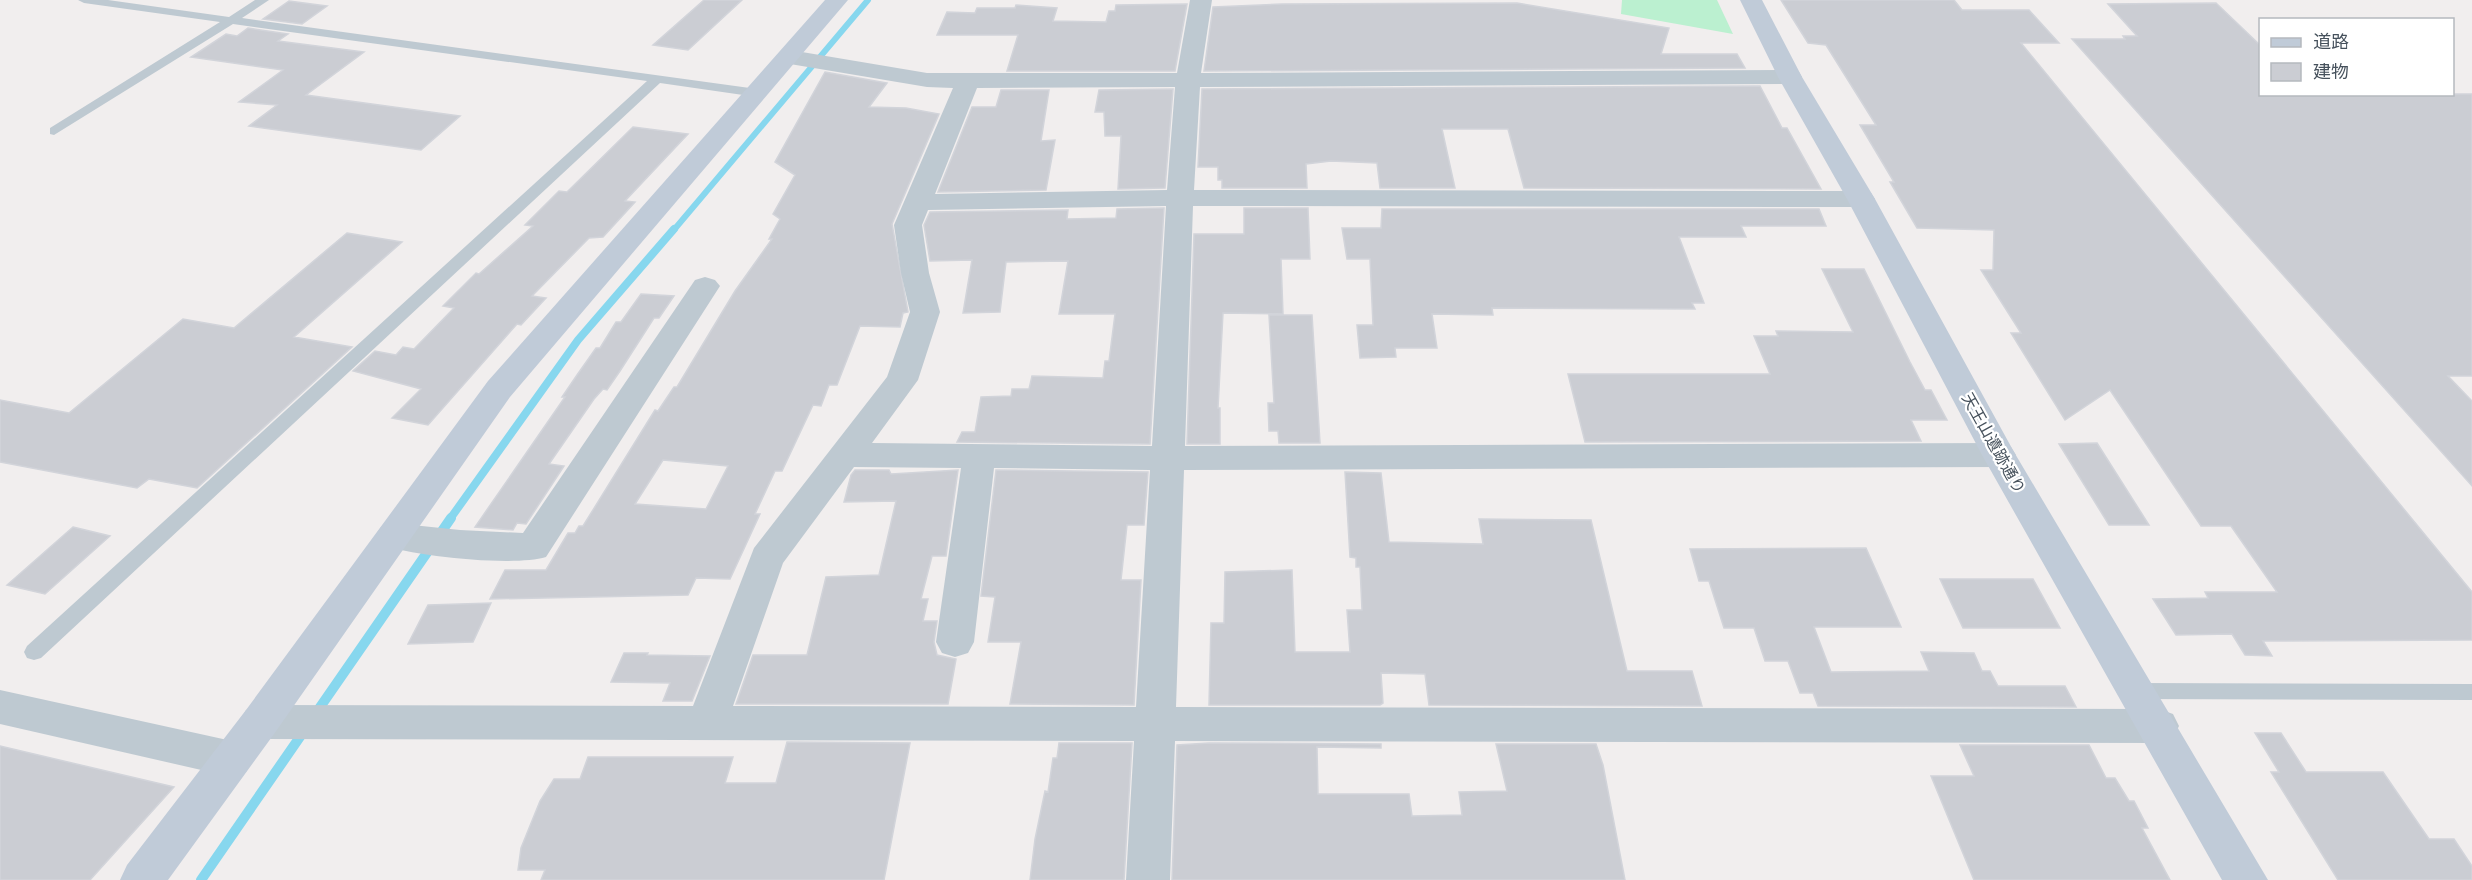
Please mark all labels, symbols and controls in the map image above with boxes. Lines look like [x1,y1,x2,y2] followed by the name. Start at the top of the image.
[2259,18,2454,96] legend
[2313,30,2349,53] text: 道路
[2313,60,2349,83] text: 建物
[1958,389,2030,497] street label: 天王山遺跡通り

